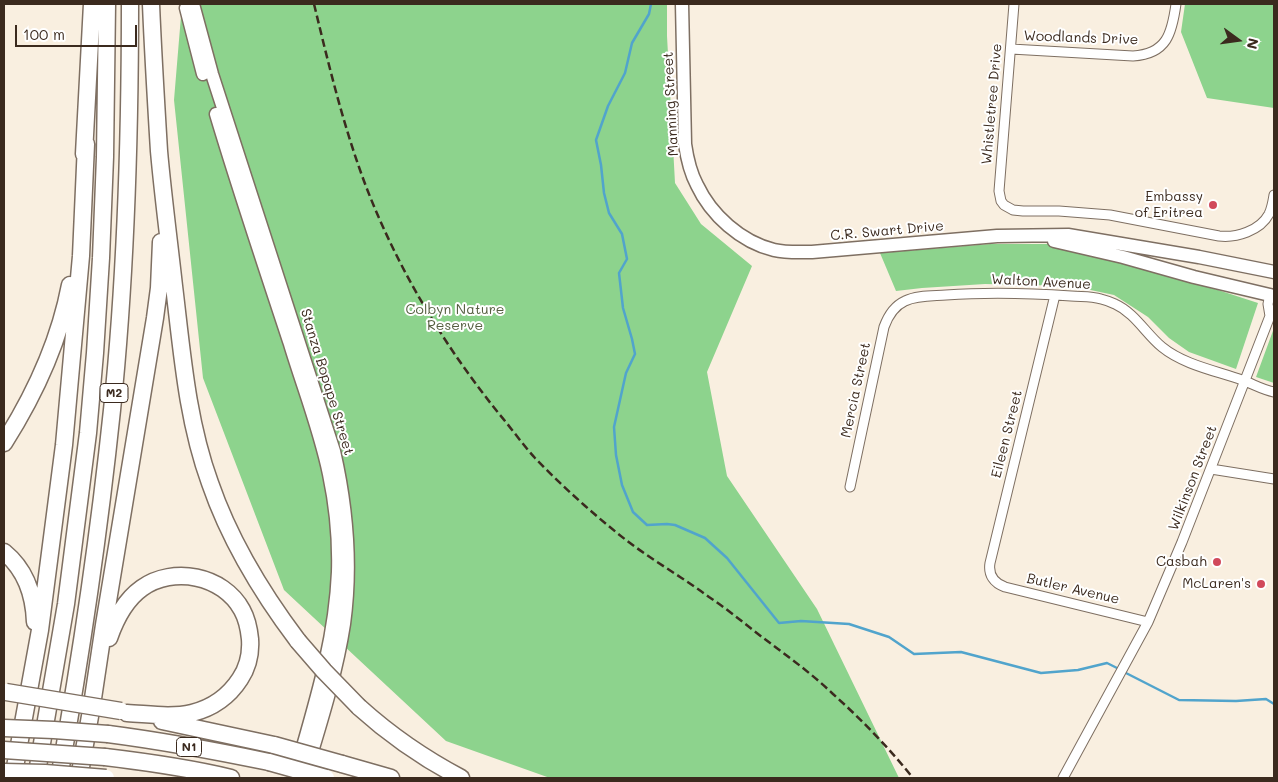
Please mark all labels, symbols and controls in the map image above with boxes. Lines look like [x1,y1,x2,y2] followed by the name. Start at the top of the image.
[18,15,140,47] scale bar
[1213,15,1263,65] north arrow
[23,24,65,44] text: 100 m
[1023,28,1139,48] street label: Woodlands Drive
[1243,36,1264,51] text: N
[978,43,1006,165] street label: Whistletree Drive
[660,51,682,157] street label: Manning Street
[1135,189,1203,222] place label: Embassy of Eritrea
[1207,199,1219,211] marker: Embassy of Eritrea
[830,218,944,244] street label: C.R. Swart Drive
[991,271,1091,293] street label: Walton Avenue
[406,302,504,334] park label: Colbyn Nature Reserve
[297,307,357,457] street label: Stanza Bopape Street
[838,341,874,439] street label: Mercia Street
[100,383,128,402] road number: M2
[988,388,1026,480] street label: Eileen Street
[1165,423,1221,533] street label: Wilkinson Street
[1156,554,1207,570] place label: Casbah
[1211,556,1223,568] marker: Casbah
[1025,570,1121,608] street label: Butler Avenue
[1182,576,1251,592] place label: McLaren's
[1255,578,1267,590] marker: McLaren's
[176,738,202,756] road number: N1

